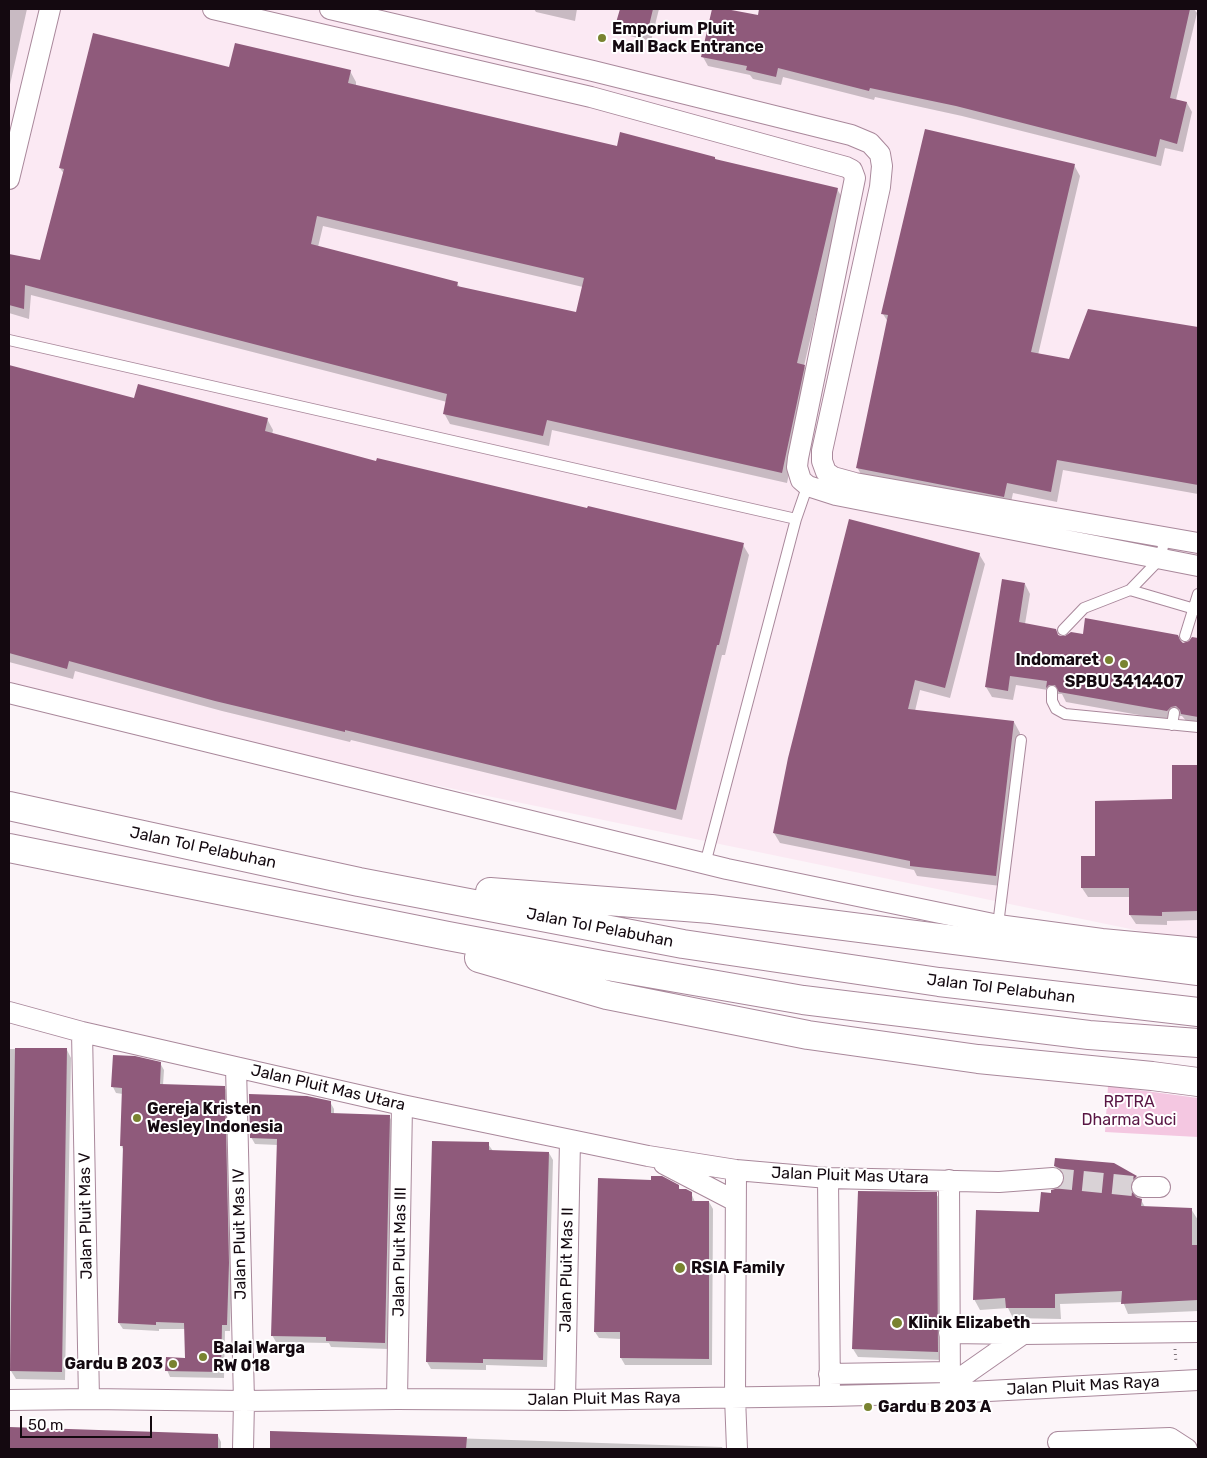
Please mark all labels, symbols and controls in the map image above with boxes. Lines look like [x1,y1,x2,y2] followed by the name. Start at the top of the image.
[612,19,764,57] place label: Emporium Pluit Mall Back Entrance
[596,32,608,44] marker: Emporium Pluit Mall Back Entrance
[1015,650,1099,670] place label: Indomaret
[1103,654,1115,666] marker: Indomaret
[1118,658,1130,670] marker: SPBU 3414407
[1065,672,1183,692] place label: SPBU 3414407
[128,823,278,873] street label: Jalan Tol Pelabuhan
[525,904,675,952] street label: Jalan Tol Pelabuhan
[926,970,1076,1008] street label: Jalan Tol Pelabuhan
[249,1061,407,1115] street label: Jalan Pluit Mas Utara
[1082,1092,1176,1130] park label: RPTRA Dharma Suci
[147,1099,283,1137] place label: Gereja Kristen Wesley Indonesia
[131,1112,143,1124] marker: Gereja Kristen Wesley Indonesia
[75,1152,97,1280] street label: Jalan Pluit Mas V
[771,1164,929,1188] street label: Jalan Pluit Mas Utara
[229,1168,251,1300] street label: Jalan Pluit Mas IV
[389,1187,411,1317] street label: Jalan Pluit Mas III
[556,1207,578,1333] street label: Jalan Pluit Mas II
[691,1258,785,1278] place label: RSIA Family
[673,1261,687,1275] marker: RSIA Family
[908,1313,1031,1333] place label: Klinik Elizabeth
[890,1316,904,1330] marker: Klinik Elizabeth
[213,1338,305,1376] place label: Balai Warga RW 018
[197,1351,209,1363] marker: Balai Warga RW 018
[65,1354,163,1374] place label: Gardu B 203
[167,1358,179,1370] marker: Gardu B 203
[1006,1372,1160,1400] street label: Jalan Pluit Mas Raya
[527,1388,681,1410] street label: Jalan Pluit Mas Raya
[878,1397,991,1417] place label: Gardu B 203 A
[862,1401,874,1413] marker: Gardu B 203 A
[22,1406,155,1438] scale bar
[28,1416,63,1434] text: 50 m

